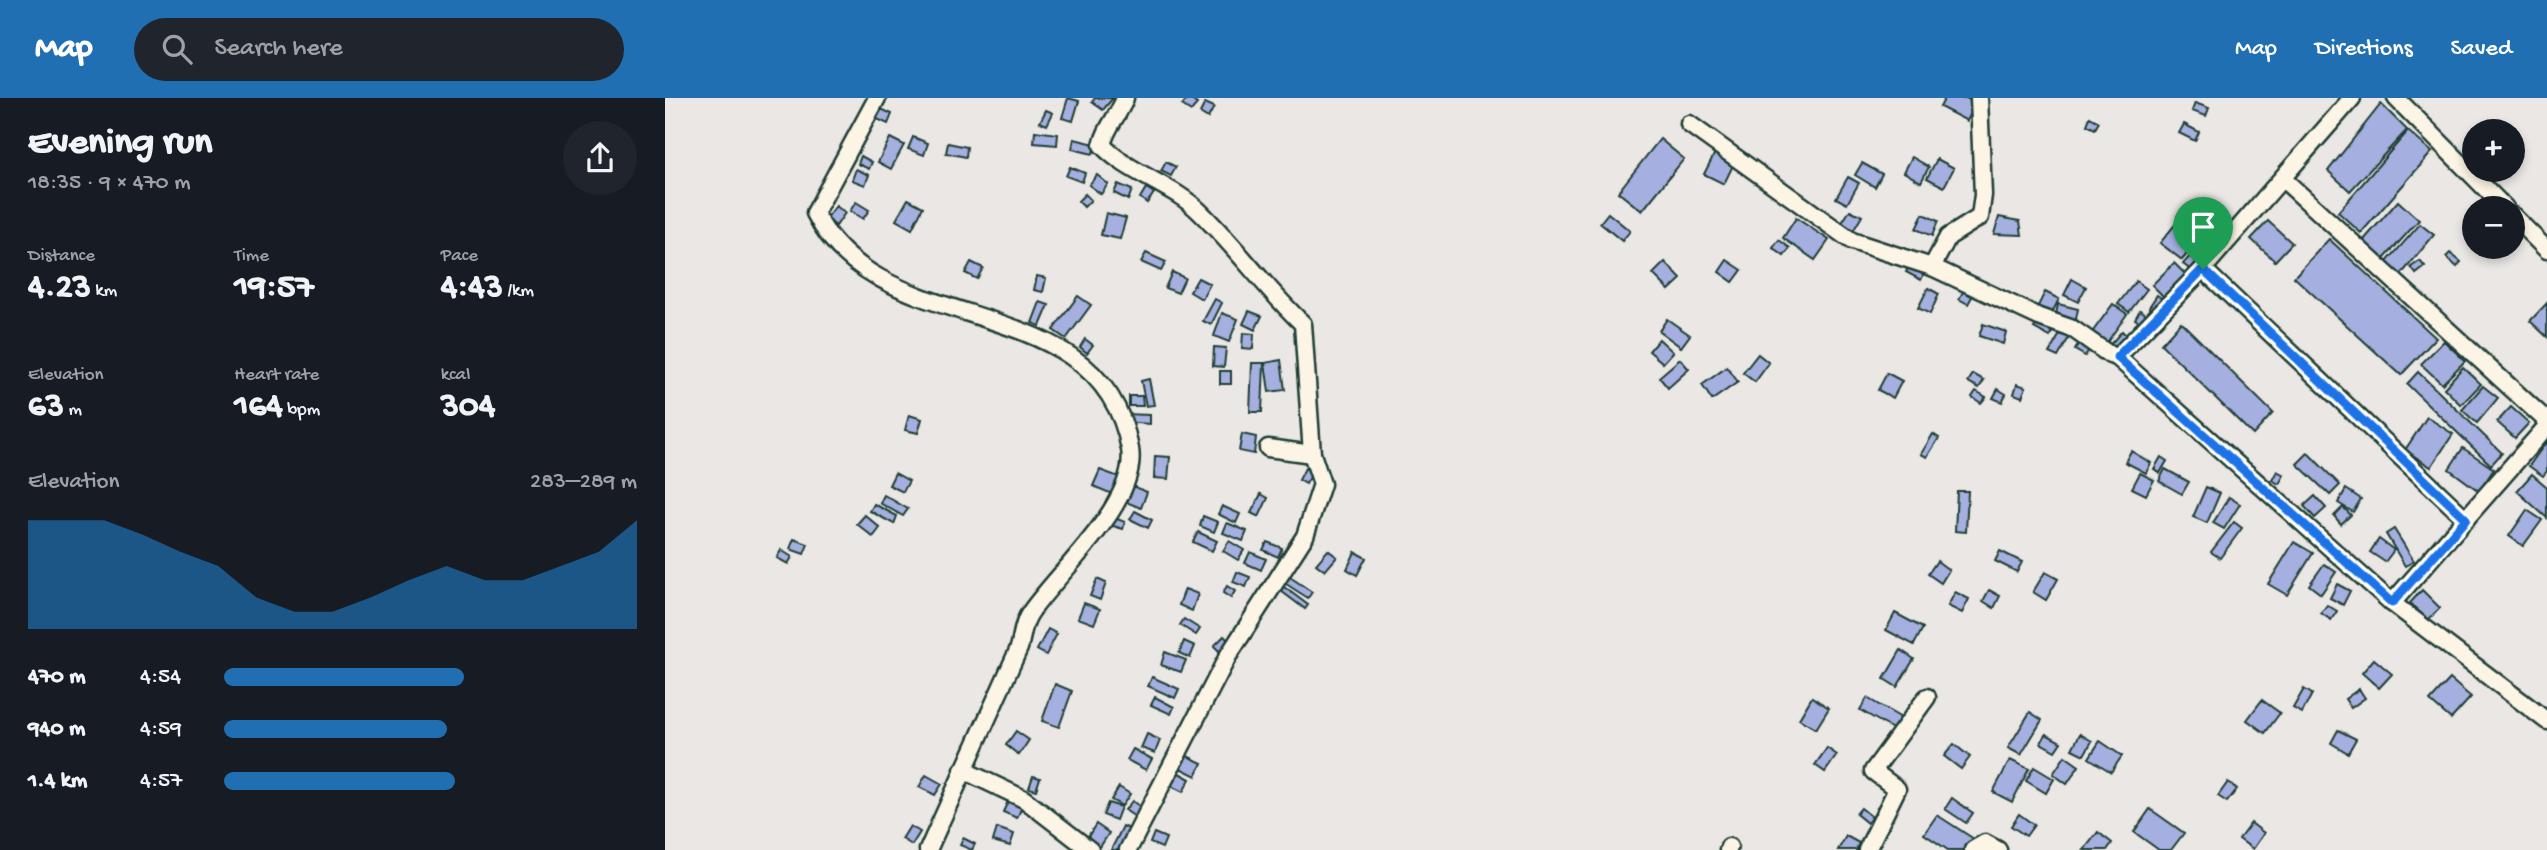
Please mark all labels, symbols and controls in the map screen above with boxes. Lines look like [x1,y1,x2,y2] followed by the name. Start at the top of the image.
[134,18,624,81] search box
[35,30,92,68] text: Map
[158,30,196,68] icon: search
[214,34,343,65] text: Search here
[2235,35,2277,64] text: Map
[2315,35,2413,64] text: Directions
[2451,35,2512,64] text: Saved
[2462,119,2525,259] map controls
[2462,119,2525,182] button: +
[563,121,637,195] button: share
[28,122,212,166] text: Evening run
[28,170,190,197] text: 18:35 · 9 × 470 m
[2462,196,2525,259] button: −
[2173,197,2233,269] pin
[2184,208,2222,246] icon: arrive
[28,245,95,268] text: Distance
[234,245,269,268] text: Time
[441,245,478,268] text: Pace
[28,268,91,309] text: 4.23
[234,268,314,309] text: 19:57
[441,268,503,309] text: 4:43
[91,280,117,303] text: km
[503,280,534,303] text: /km
[28,364,104,387] text: Elevation
[234,364,319,387] text: Heart rate
[441,364,470,387] text: kcal
[28,387,64,428] text: 63
[234,387,283,428] text: 164
[441,387,495,428] text: 304
[64,399,82,422] text: m
[283,399,320,422] text: bpm
[28,469,119,496] text: Elevation
[530,469,637,496] text: 283–289 m
[28,664,86,691] text: 470 m
[140,664,181,691] text: 4:54
[28,716,85,743] text: 940 m
[140,716,182,743] text: 4:59
[28,768,87,795] text: 1.4 km
[140,768,182,795] text: 4:57

